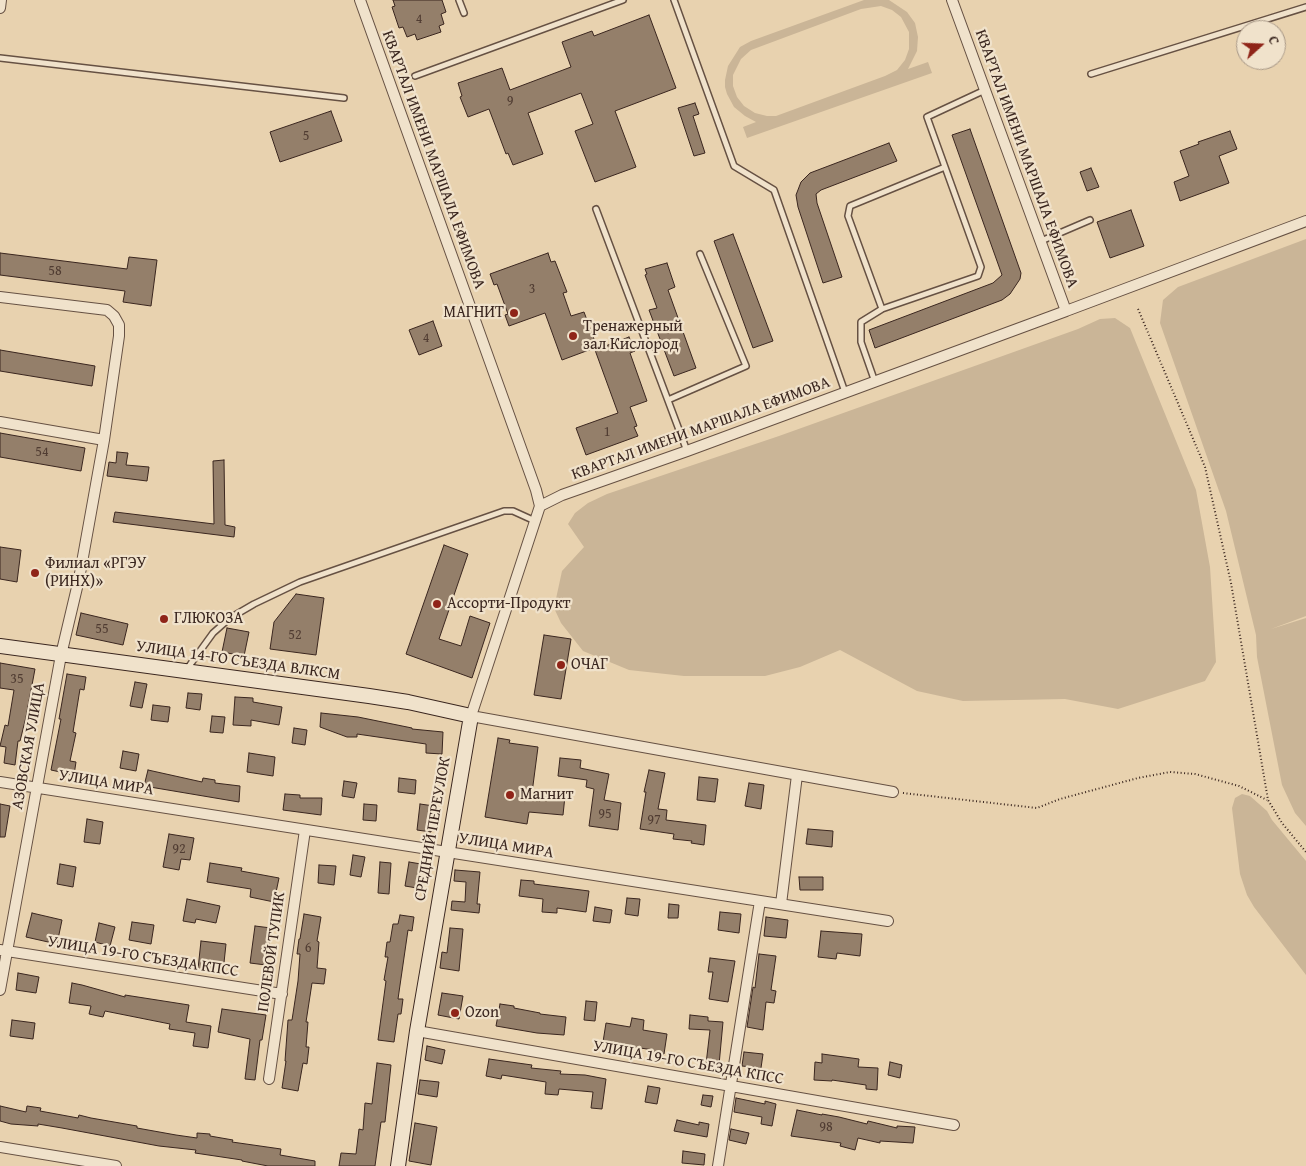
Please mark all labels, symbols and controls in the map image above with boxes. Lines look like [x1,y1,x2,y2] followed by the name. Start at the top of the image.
[416,11,422,27] house number: 4
[1236,20,1286,70] north arrow
[970,27,1082,291] street label: КВАРТАЛ ИМЕНИ МАРШАЛА ЕФИМОВА
[377,28,489,292] street label: КВАРТАЛ ИМЕНИ МАРШАЛА ЕФИМОВА
[1263,33,1285,47] text: С
[507,93,513,109] house number: 9
[303,128,309,144] house number: 5
[48,263,62,279] house number: 58
[529,281,535,297] house number: 3
[444,303,504,323] place label: МАГНИТ
[508,307,520,319] marker: МАГНИТ
[583,317,683,355] place label: Тренажерный зал Кислород
[423,330,429,346] house number: 4
[567,330,579,342] marker: Тренажерный зал Кислород
[569,373,833,485] street label: КВАРТАЛ ИМЕНИ МАРШАЛА ЕФИМОВА
[604,424,610,440] house number: 1
[35,444,49,460] house number: 54
[45,554,146,592] place label: Филиал «РГЭУ (РИНХ)»
[29,567,41,579] marker: Филиал «РГЭУ (РИНХ)»
[447,594,570,614] place label: Ассорти-Продукт
[431,598,443,610] marker: Ассорти-Продукт
[174,609,243,629] place label: ГЛЮКОЗА
[158,613,170,625] marker: ГЛЮКОЗА
[95,621,109,637] house number: 55
[288,627,302,643] house number: 52
[135,637,341,685] street label: УЛИЦА 14-ГО СЪЕЗДА ВЛКСМ
[571,655,608,675] place label: ОЧАГ
[555,659,567,671] marker: ОЧАГ
[10,671,24,687] house number: 35
[8,681,50,811] street label: АЗОВСКАЯ УЛИЦА
[411,755,455,903] street label: СРЕДНИЙ ПЕРЕУЛОК
[57,766,155,800] street label: УЛИЦА МИРА
[520,785,573,805] place label: Магнит
[504,789,516,801] marker: Магнит
[598,806,612,822] house number: 95
[647,812,661,828] house number: 97
[457,829,555,863] street label: УЛИЦА МИРА
[172,841,186,857] house number: 92
[254,891,290,1013] street label: ПОЛЕВОЙ ТУПИК
[46,932,240,982] street label: УЛИЦА 19-ГО СЪЕЗДА КПСС
[305,940,311,956] house number: 6
[465,1003,499,1023] place label: Ozon
[449,1007,461,1019] marker: Ozon
[591,1037,785,1089] street label: УЛИЦА 19-ГО СЪЕЗДА КПСС
[819,1119,833,1135] house number: 98

